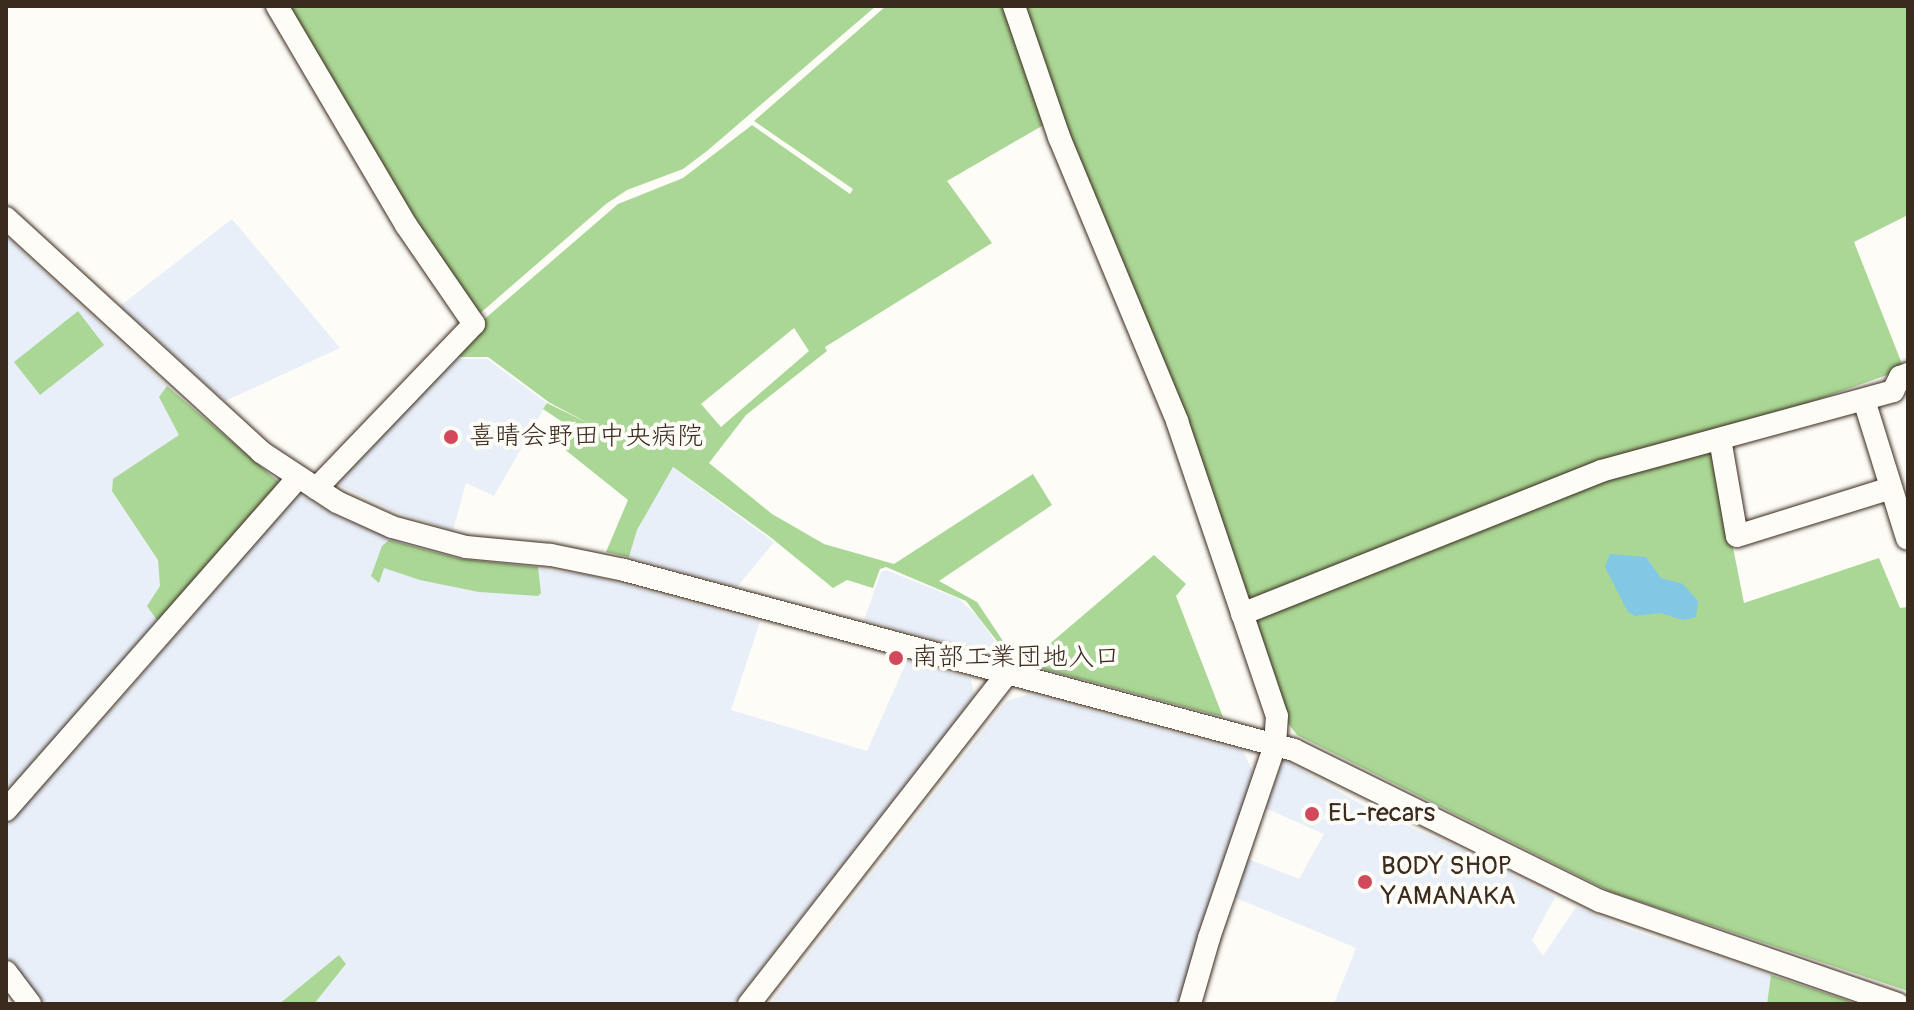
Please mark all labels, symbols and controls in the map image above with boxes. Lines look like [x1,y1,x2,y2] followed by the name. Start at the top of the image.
[469,421,703,453] place label: 喜晴会野田中央病院
[440,426,462,448] marker: 喜晴会野田中央病院
[912,642,1120,674] place label: 南部工業団地入口
[887,649,905,667] marker: 南部工業団地入口
[1328,798,1435,830] place label: EL-recars
[1303,805,1321,823] marker: EL-recars
[1381,851,1516,912] place label: BODY SHOP YAMANAKA
[1356,873,1374,891] marker: BODY SHOP YAMANAKA

